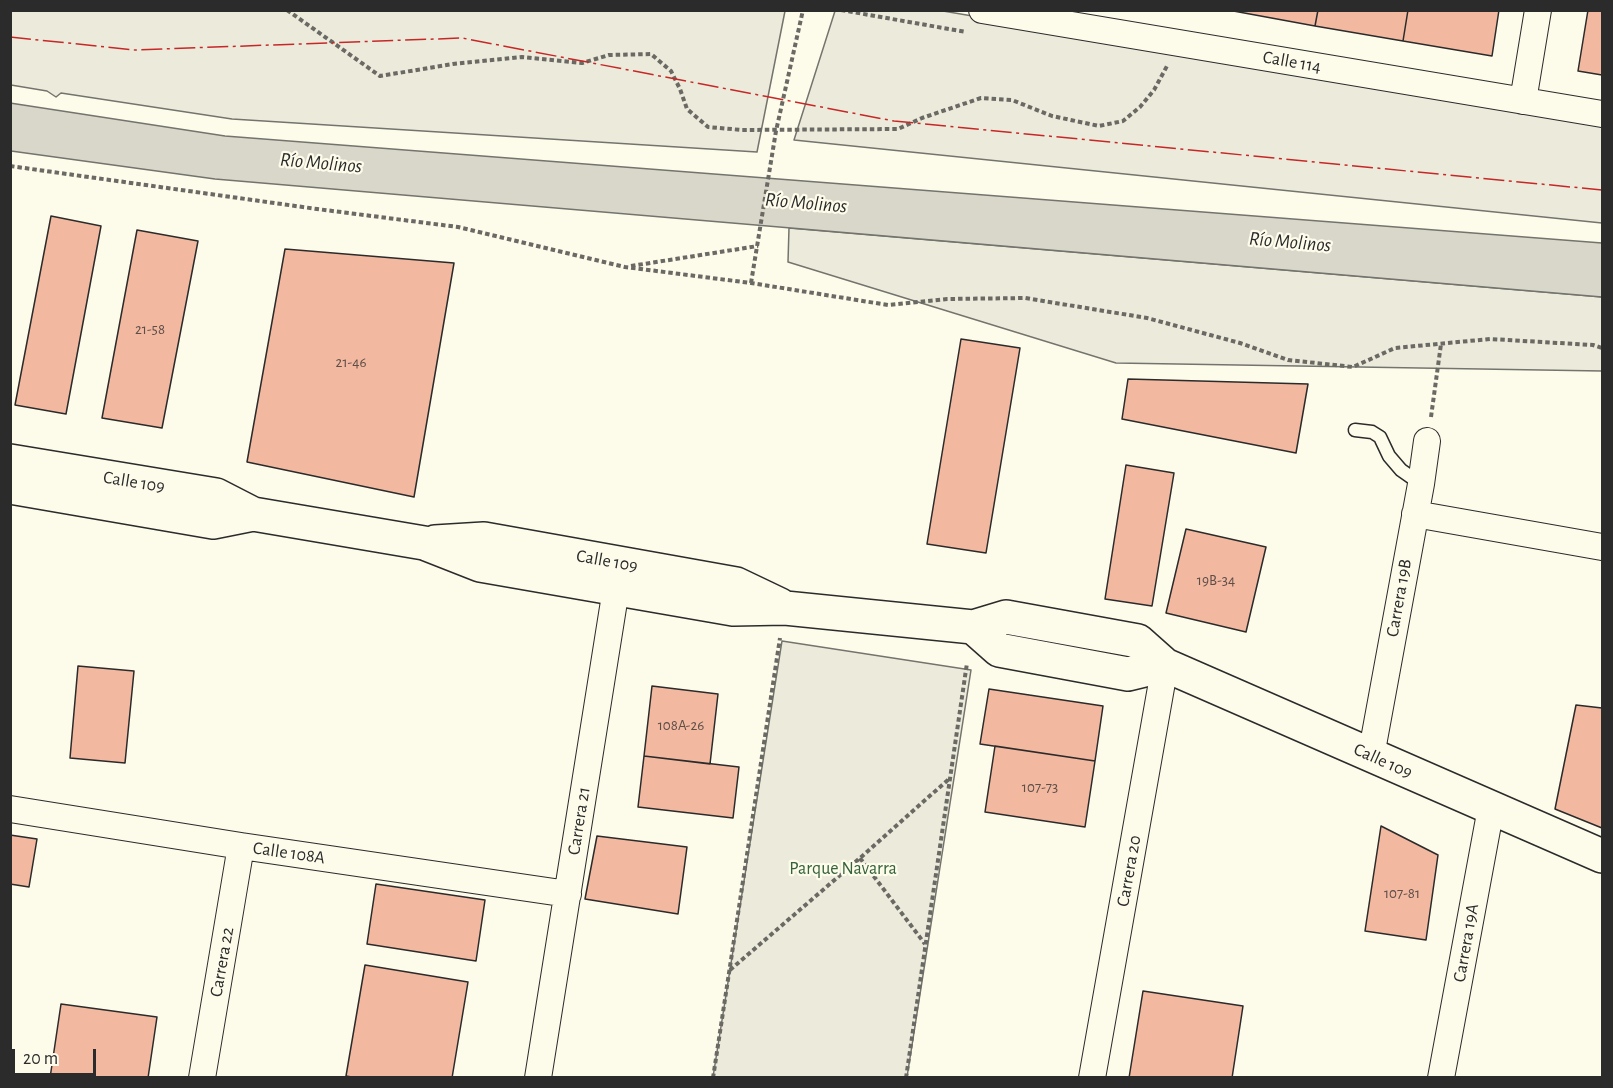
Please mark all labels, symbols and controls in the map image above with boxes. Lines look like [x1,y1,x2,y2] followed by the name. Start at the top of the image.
[1261,46,1323,78] street label: Calle 114
[279,147,363,179] water label: Río Molinos
[764,187,848,219] water label: Río Molinos
[1248,226,1332,258] water label: Río Molinos
[135,320,165,338] house number: 21-58
[336,353,366,371] house number: 21-46
[102,466,166,498] street label: Calle 109
[575,545,639,577] street label: Calle 109
[1382,557,1416,639] street label: Carrera 19B
[1197,571,1235,589] house number: 19B-34
[658,716,704,734] house number: 108A-26
[1350,739,1416,783] street label: Calle 109
[1022,778,1058,796] house number: 107-73
[563,785,595,857] street label: Carrera 21
[1112,834,1146,908] street label: Carrera 20
[252,837,326,869] street label: Calle 108A
[789,858,897,880] park label: Parque Navarra
[1384,884,1420,902] house number: 107-81
[1448,902,1484,984] street label: Carrera 19A
[205,925,239,999] street label: Carrera 22
[15,1037,99,1075] scale bar
[23,1050,58,1068] text: 20 m

